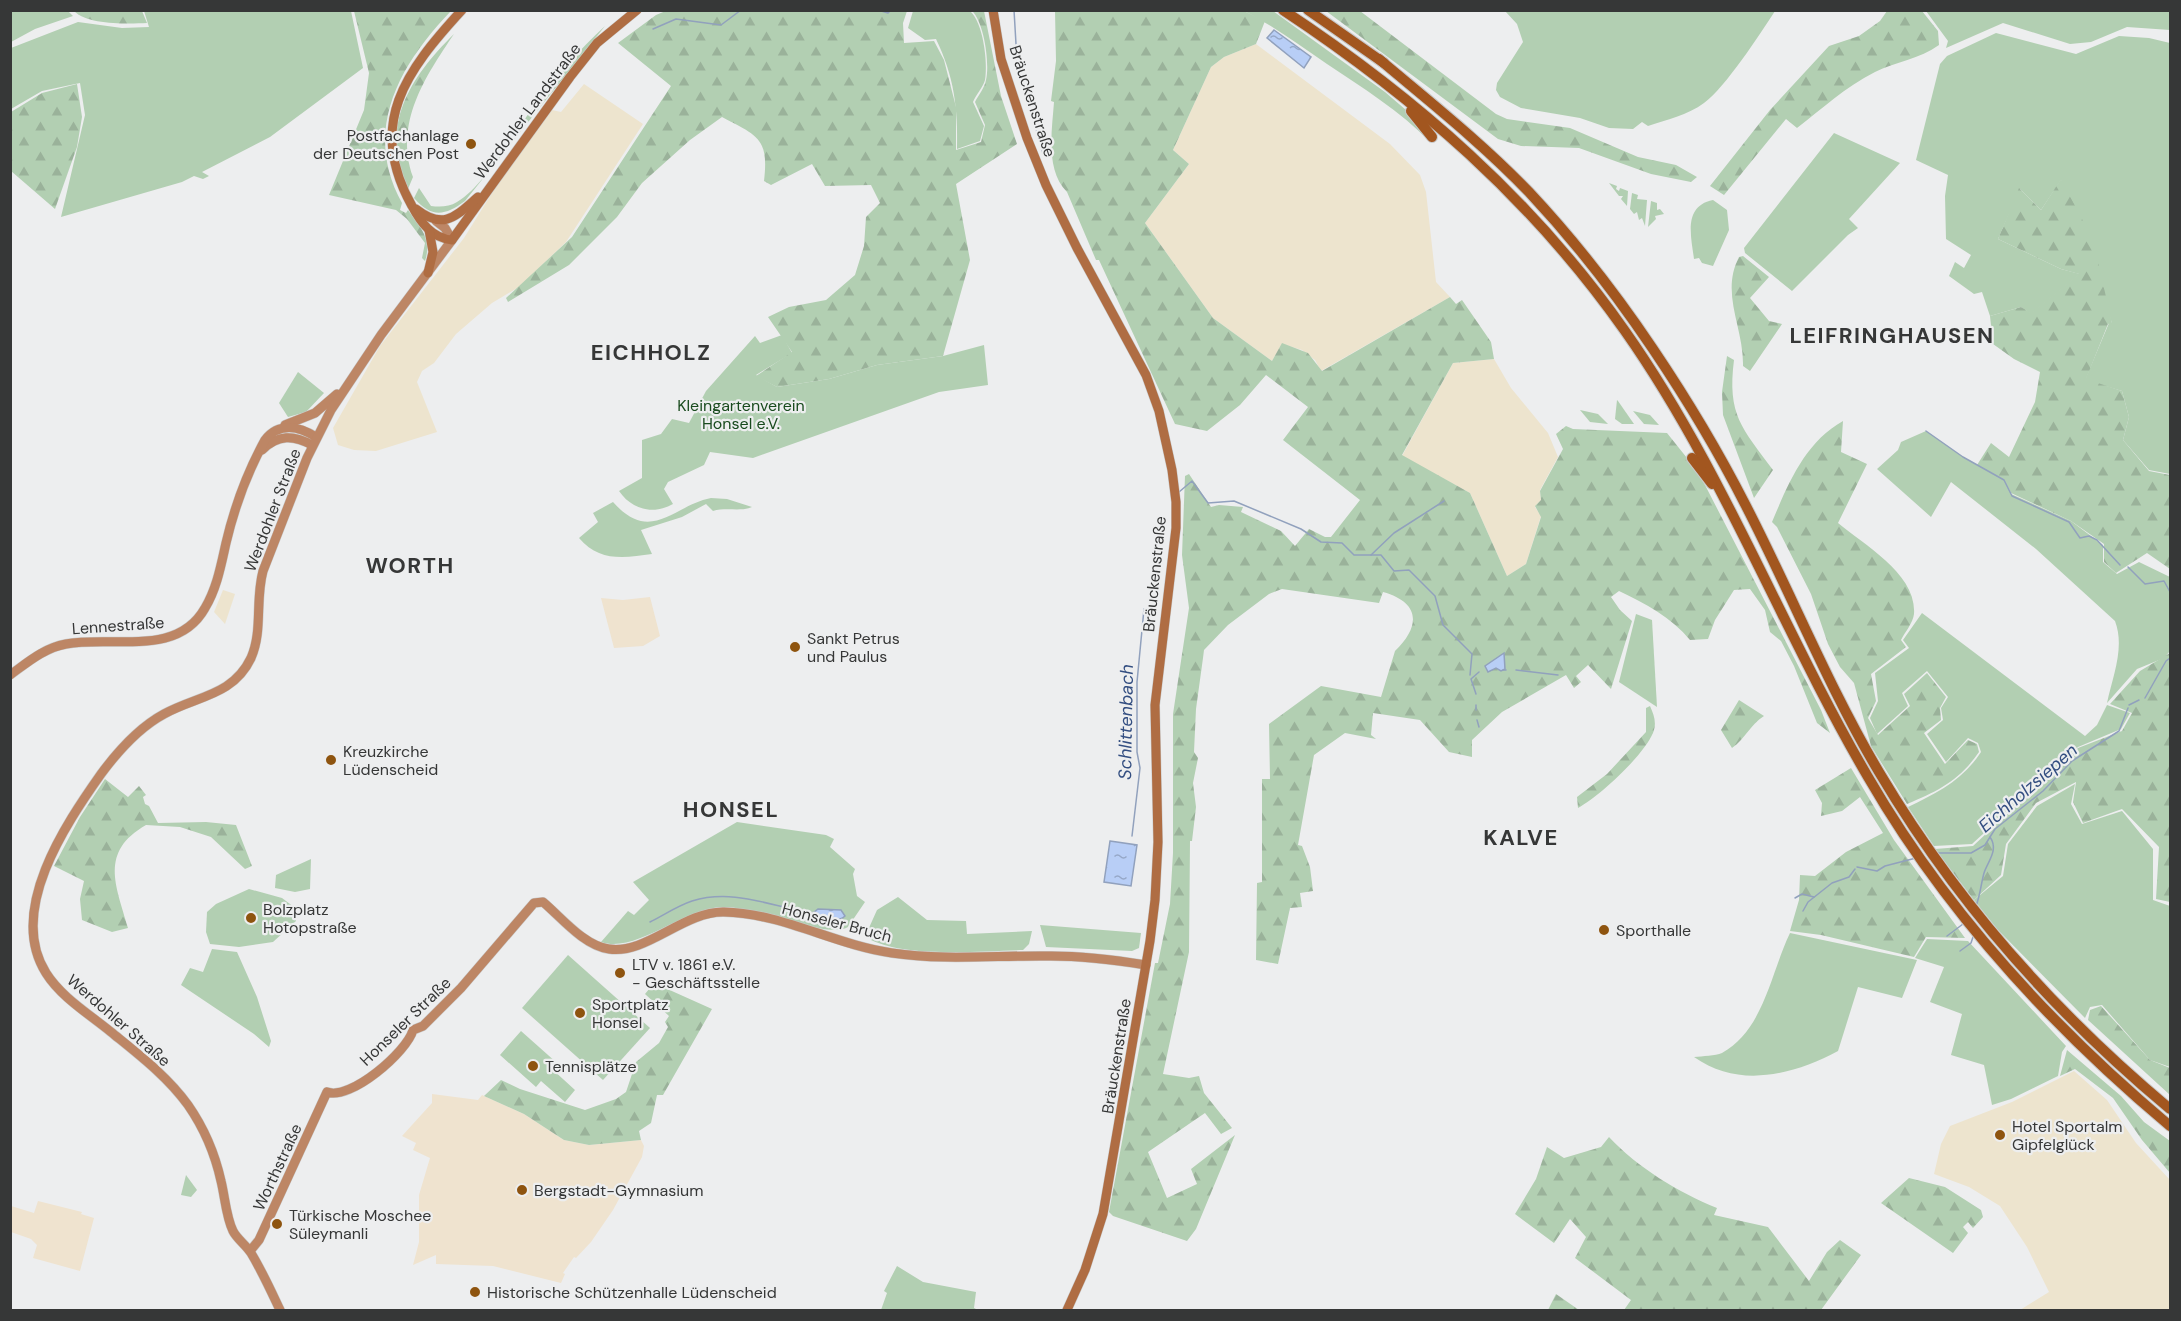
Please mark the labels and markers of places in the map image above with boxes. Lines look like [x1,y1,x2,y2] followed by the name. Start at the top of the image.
[313,125,459,164] place label: Postfachanlage der Deutschen Post
[464,137,478,151] marker: Postfachanlage der Deutschen Post
[807,628,900,667] place label: Sankt Petrus und Paulus
[788,640,802,654] marker: Sankt Petrus und Paulus
[343,741,438,780] place label: Kreuzkirche Lüdenscheid
[324,753,338,767] marker: Kreuzkirche Lüdenscheid
[263,899,357,938] place label: Bolzplatz Hotopstraße
[244,911,258,925] marker: Bolzplatz Hotopstraße
[1616,920,1691,941] place label: Sporthalle
[1597,923,1611,937] marker: Sporthalle
[632,954,760,993] place label: LTV v. 1861 e.V. - Geschäftsstelle
[613,966,627,980] marker: LTV v. 1861 e.V. - Geschäftsstelle
[592,994,669,1033] place label: Sportplatz Honsel
[573,1006,587,1020] marker: Sportplatz Honsel
[545,1056,637,1077] place label: Tennisplätze
[526,1059,540,1073] marker: Tennisplätze
[2012,1116,2123,1155] place label: Hotel Sportalm Gipfelglück
[1993,1128,2007,1142] marker: Hotel Sportalm Gipfelglück
[534,1180,703,1201] place label: Bergstadt-Gymnasium
[515,1183,529,1197] marker: Bergstadt-Gymnasium
[289,1205,431,1244] place label: Türkische Moschee Süleymanli
[270,1217,284,1231] marker: Türkische Moschee Süleymanli
[487,1282,777,1303] place label: Historische Schützenhalle Lüdenscheid
[468,1285,482,1299] marker: Historische Schützenhalle Lüdenscheid

